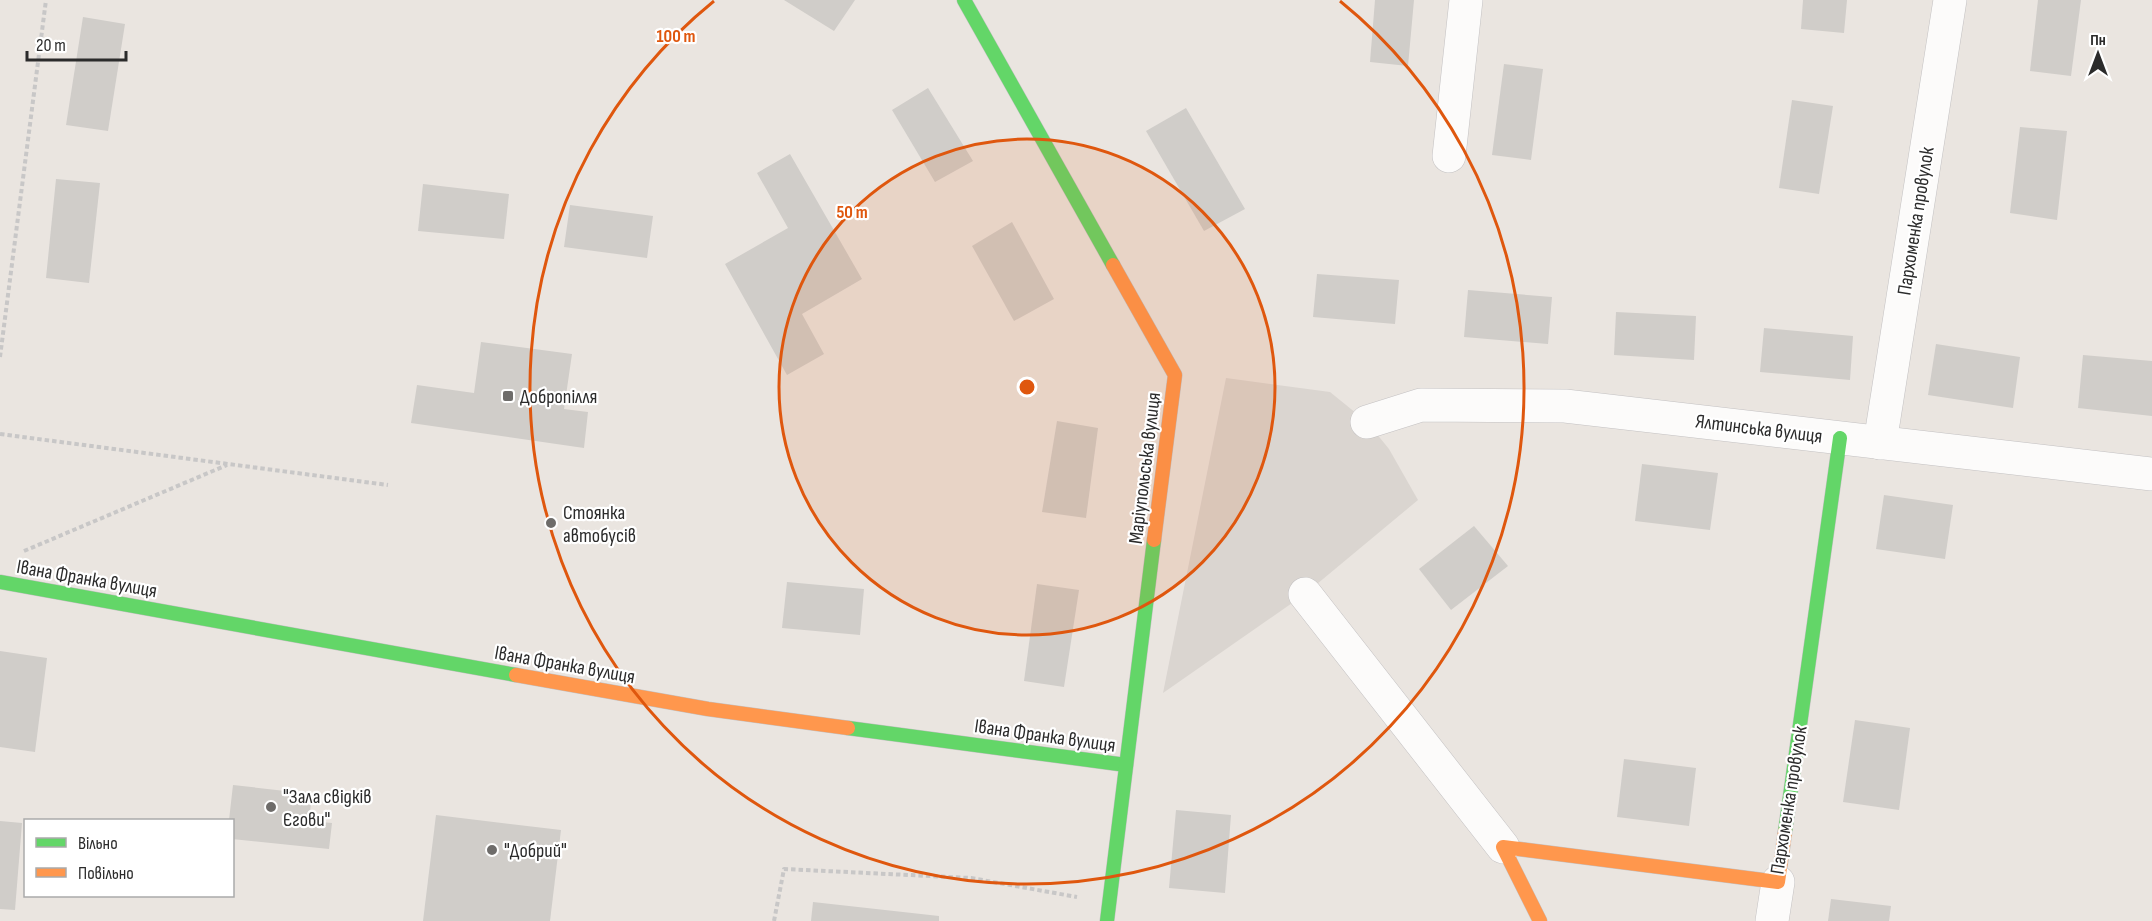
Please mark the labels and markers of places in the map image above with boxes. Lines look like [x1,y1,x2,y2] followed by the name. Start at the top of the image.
[1017,377,1037,397] centre of rings
[520,385,597,409] place label: Добропілля
[501,389,515,403] marker: Добропілля
[563,501,636,548] place label: Стоянка автобусів
[544,516,558,530] marker: Стоянка автобусів
[283,785,371,832] place label: "Зала свідків Єгови"
[264,800,278,814] marker: "Зала свідків Єгови"
[504,839,567,863] place label: "Добрий"
[485,843,499,857] marker: "Добрий"

